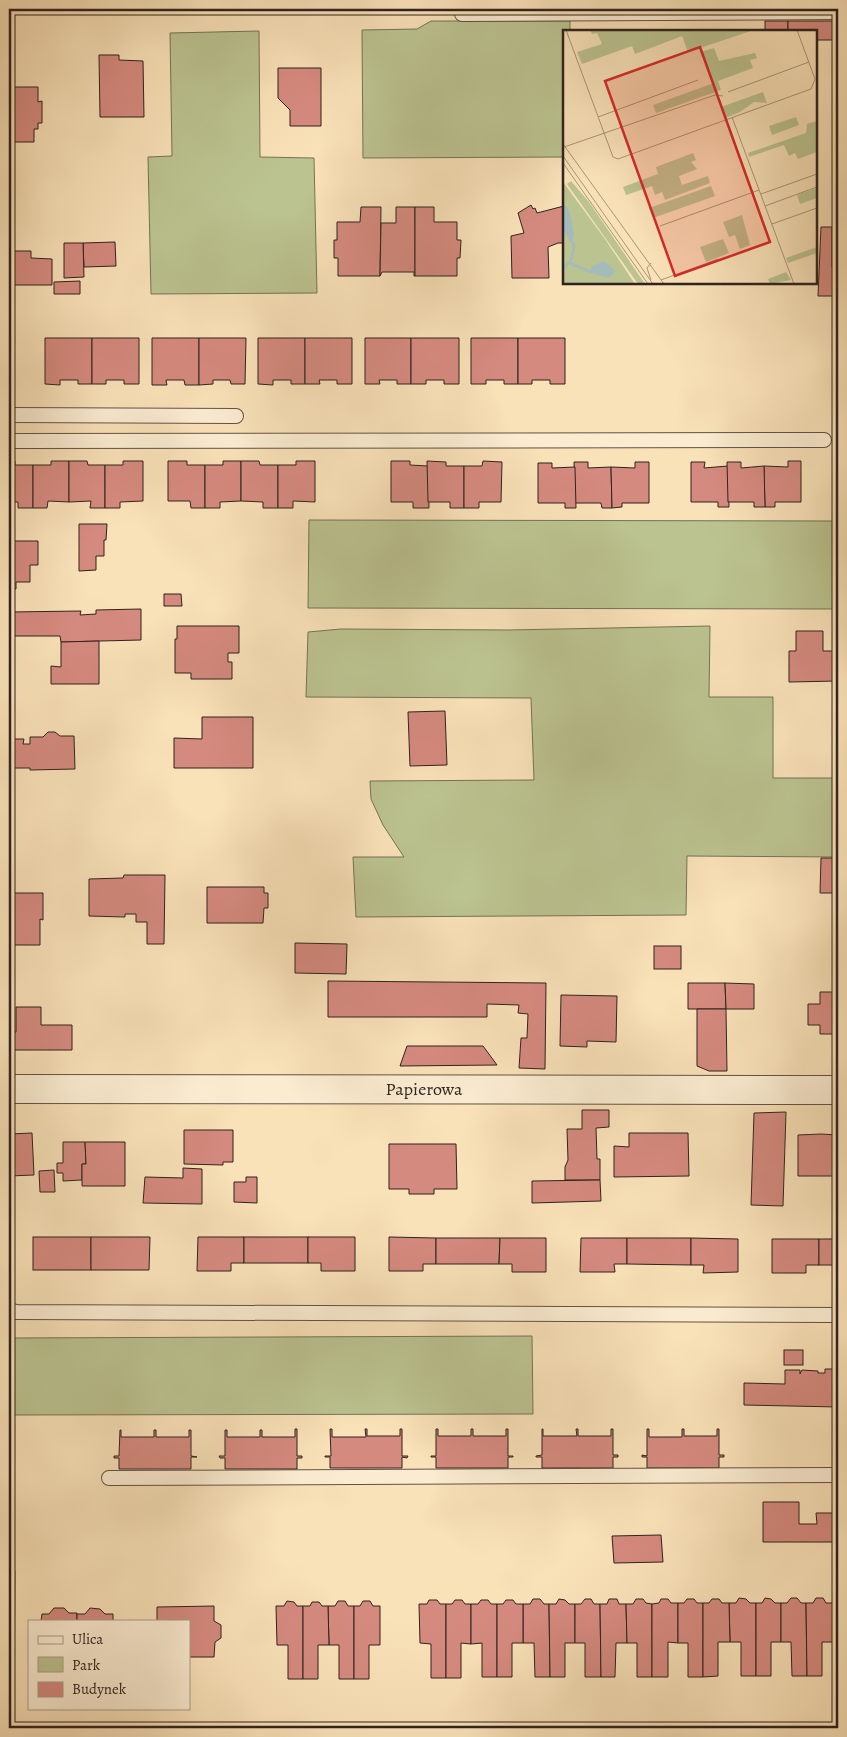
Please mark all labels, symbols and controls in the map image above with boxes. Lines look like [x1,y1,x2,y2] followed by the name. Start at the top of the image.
[563,30,817,284] inset map
[386,1077,463,1101] street label: Papierowa
[28,1620,190,1710] legend
[72,1629,103,1649] text: Ulica
[72,1655,101,1675] text: Park
[72,1679,127,1699] text: Budynek

